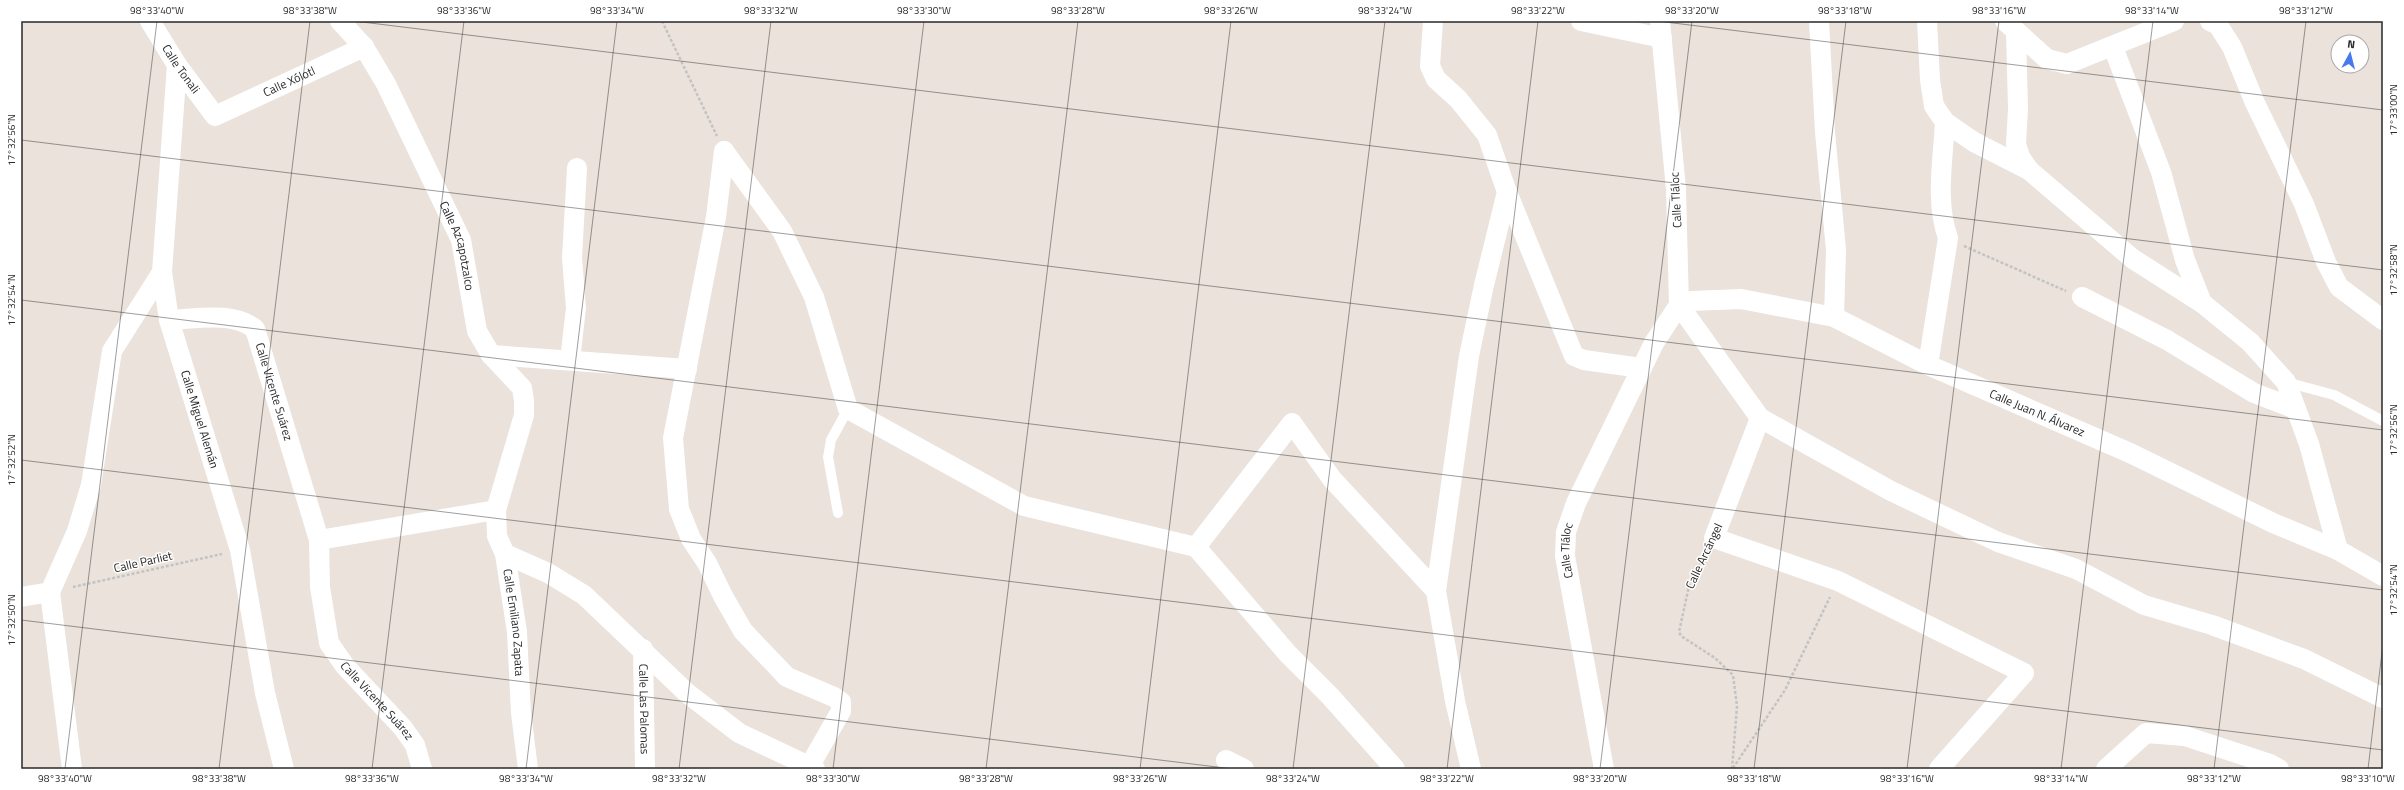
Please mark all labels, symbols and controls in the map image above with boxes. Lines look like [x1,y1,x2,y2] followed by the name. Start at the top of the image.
[130,3,184,18] text: 98°33'40"W
[283,3,337,18] text: 98°33'38"W
[437,3,491,18] text: 98°33'36"W
[590,3,644,18] text: 98°33'34"W
[744,3,798,18] text: 98°33'32"W
[897,3,951,18] text: 98°33'30"W
[1051,3,1105,18] text: 98°33'28"W
[1204,3,1258,18] text: 98°33'26"W
[1358,3,1412,18] text: 98°33'24"W
[1511,3,1565,18] text: 98°33'22"W
[1665,3,1719,18] text: 98°33'20"W
[1818,3,1872,18] text: 98°33'18"W
[1972,3,2026,18] text: 98°33'16"W
[2125,3,2179,18] text: 98°33'14"W
[2279,3,2333,18] text: 98°33'12"W
[2330,34,2370,74] north arrow
[2346,36,2356,52] text: N
[157,40,205,97] street label: Calle Tonali
[260,61,318,102] street label: Calle Xólotl
[2386,84,2401,136] text: 17°33'00"N
[4,114,19,166] text: 17°32'56"N
[1665,171,1686,229] street label: Calle Tláloc
[435,198,480,292] street label: Calle Azcapotzalco
[2386,244,2401,296] text: 17°32'58"N
[4,274,19,326] text: 17°32'54"N
[251,340,298,443] street label: Calle Vicente Suárez
[176,368,224,471] street label: Calle Miguel Alemán
[1986,384,2088,441] street label: Calle Juan N. Álvarez
[2386,404,2401,456] text: 17°32'56"N
[4,434,19,486] text: 17°32'52"N
[1555,520,1578,580] street label: Calle Tláloc
[1680,520,1727,592] street label: Calle Arcángel
[112,545,175,577] street label: Calle Parliet
[2386,564,2401,616] text: 17°32'54"N
[498,567,529,677] street label: Calle Emiliano Zapata
[4,594,19,646] text: 17°32'50"N
[336,657,419,744] street label: Calle Vicente Suárez
[634,663,655,755] street label: Calle Las Palomas
[38,771,92,786] text: 98°33'40"W
[192,771,246,786] text: 98°33'38"W
[345,771,399,786] text: 98°33'36"W
[499,771,553,786] text: 98°33'34"W
[652,771,706,786] text: 98°33'32"W
[806,771,860,786] text: 98°33'30"W
[959,771,1013,786] text: 98°33'28"W
[1113,771,1167,786] text: 98°33'26"W
[1266,771,1320,786] text: 98°33'24"W
[1420,771,1474,786] text: 98°33'22"W
[1573,771,1627,786] text: 98°33'20"W
[1727,771,1781,786] text: 98°33'18"W
[1880,771,1934,786] text: 98°33'16"W
[2034,771,2088,786] text: 98°33'14"W
[2187,771,2241,786] text: 98°33'12"W
[2341,771,2395,786] text: 98°33'10"W

